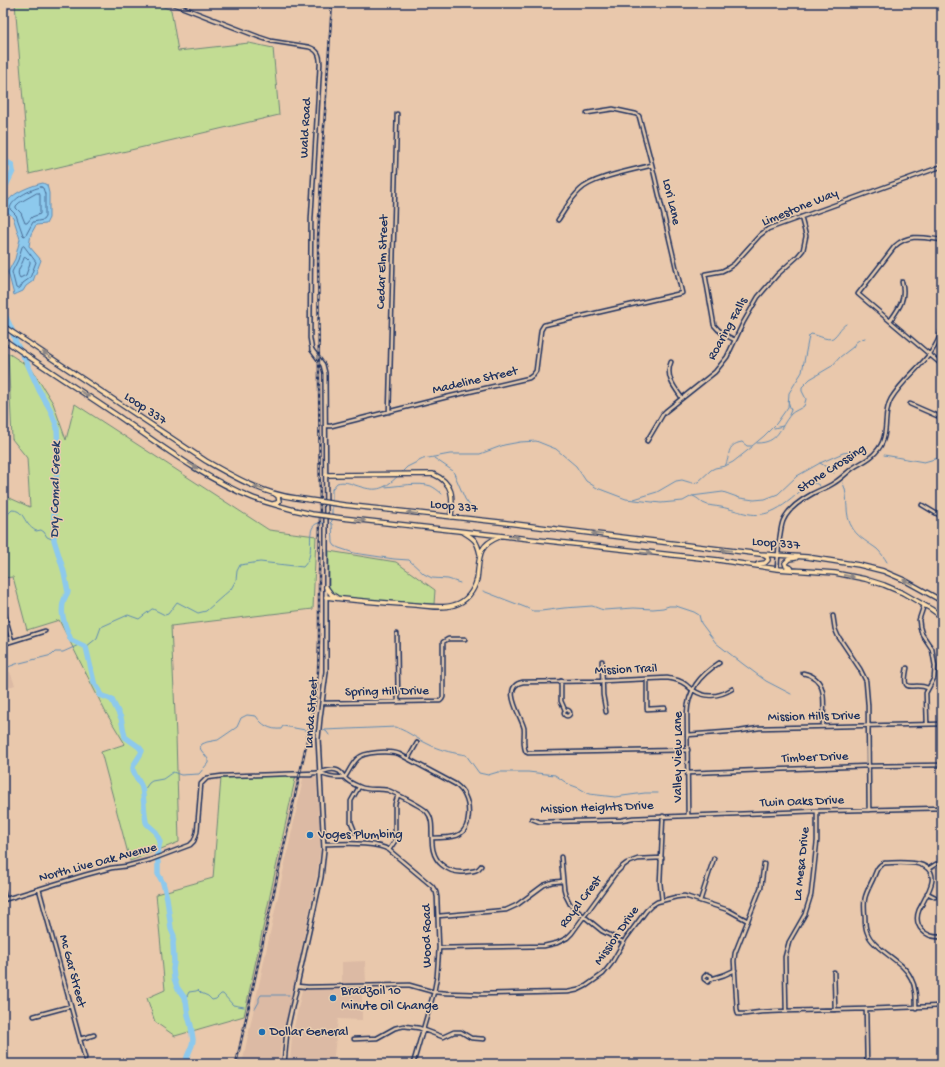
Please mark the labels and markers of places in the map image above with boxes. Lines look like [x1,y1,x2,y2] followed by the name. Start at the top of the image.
[317,828,403,843] place label: Voges Plumbing
[305,830,315,840] marker: Voges Plumbing
[340,984,439,1014] place label: Bradzoil 10 Minute Oil Change
[328,993,338,1003] marker: Bradzoil 10 Minute Oil Change
[269,1025,348,1040] place label: Dollar General
[257,1027,267,1037] marker: Dollar General

